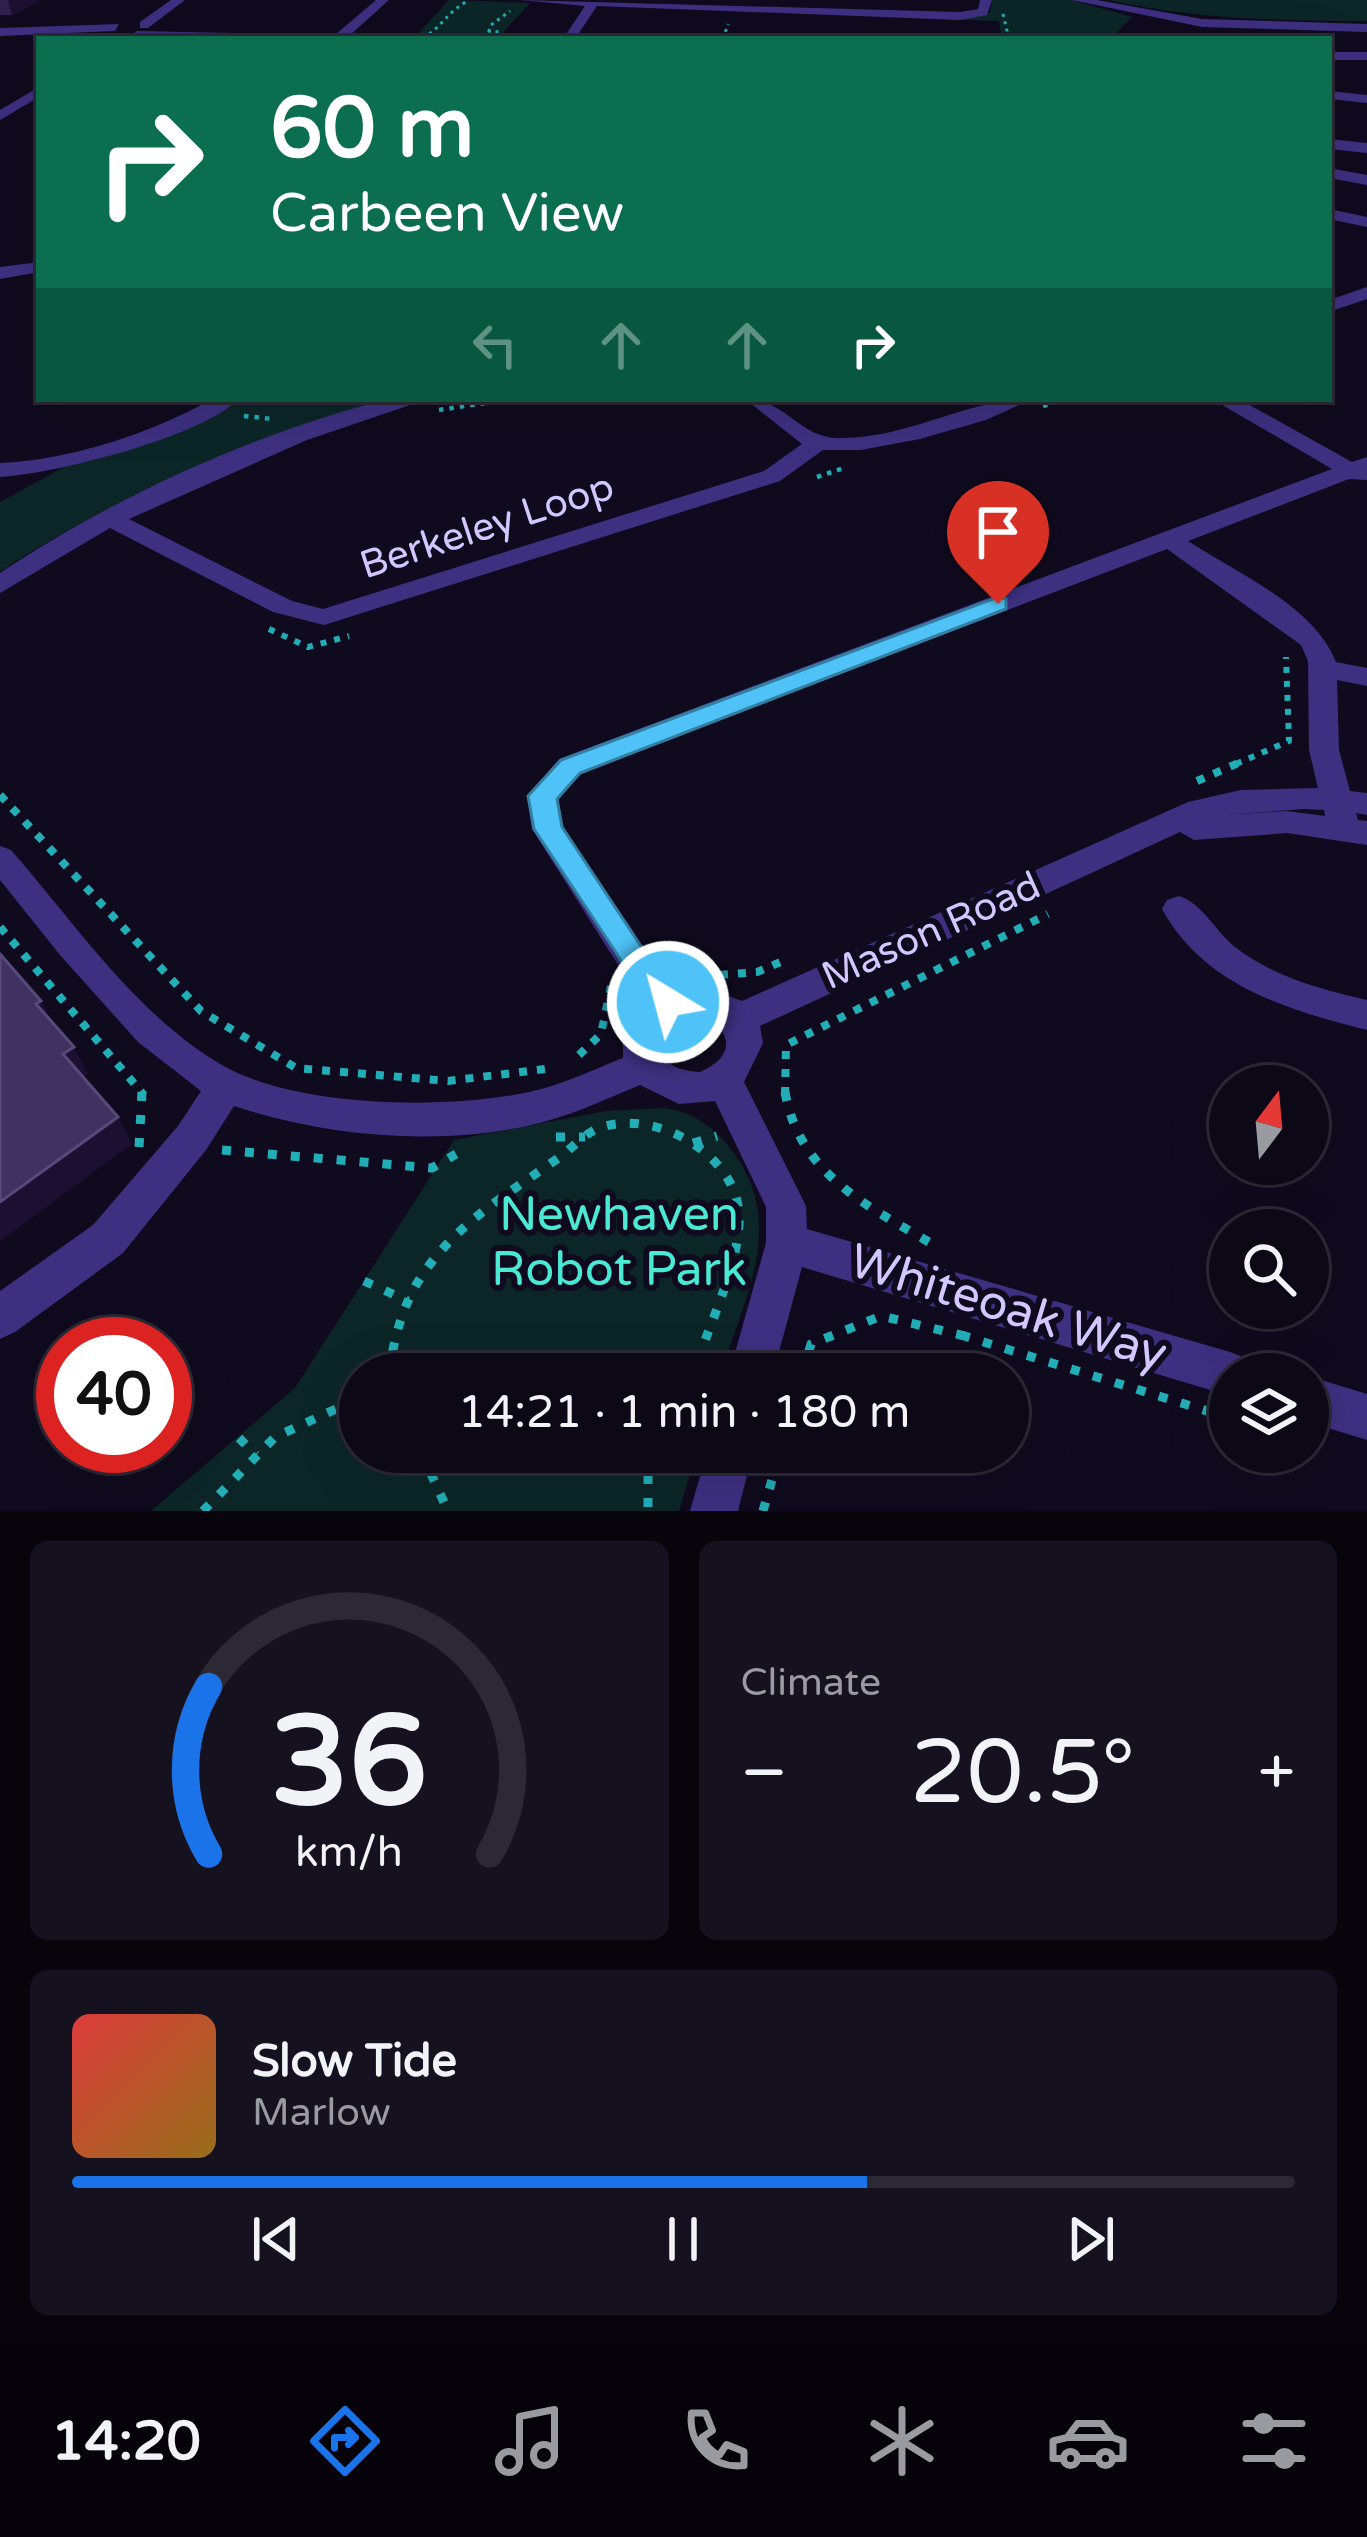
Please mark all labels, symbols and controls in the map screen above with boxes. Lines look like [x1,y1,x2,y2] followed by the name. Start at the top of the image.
[270,79,474,180] text: 60 m
[72,84,228,240] icon: right
[270,181,624,246] text: Carbeen View
[462,312,528,378] icon: left
[588,312,654,378] icon: ahead
[714,312,780,378] icon: ahead
[840,312,906,378] icon: right
[354,463,620,589] street label: Berkeley Loop
[947,481,1049,604] pin
[965,499,1031,565] icon: arrive
[815,862,1047,1000] street label: Mason Road
[605,939,731,1065] position arrow
[1209,1065,1329,1185] north arrow
[1209,1065,1329,1473] map controls
[491,1186,747,1299] park label: Newhaven Robot Park
[1209,1209,1329,1329] button: search
[842,1232,1174,1384] street label: Whiteoak Way
[36,1317,192,1473] speed limit sign: 40
[1209,1353,1329,1473] button: layers
[458,1386,910,1440] text: 14:21 · 1 min · 180 m
[741,1659,881,1706] text: Climate
[271,1688,428,1839] text: 36
[910,1719,1135,1828] text: 20.5°
[741,1733,788,1813] text: −
[1258,1733,1295,1813] text: +
[295,1826,403,1877] text: km/h
[252,2035,457,2089] text: Slow Tide
[252,2089,391,2136] text: Marlow
[243,2206,309,2272] icon: previous
[650,2206,716,2272] icon: pause
[1058,2206,1124,2272] icon: next
[303,2399,387,2483] icon: directions
[488,2399,572,2483] icon: music
[674,2399,758,2483] icon: phone
[860,2399,944,2483] icon: climate
[1046,2399,1130,2483] icon: car
[1232,2399,1316,2483] icon: filters
[51,2409,201,2474] text: 14:20

